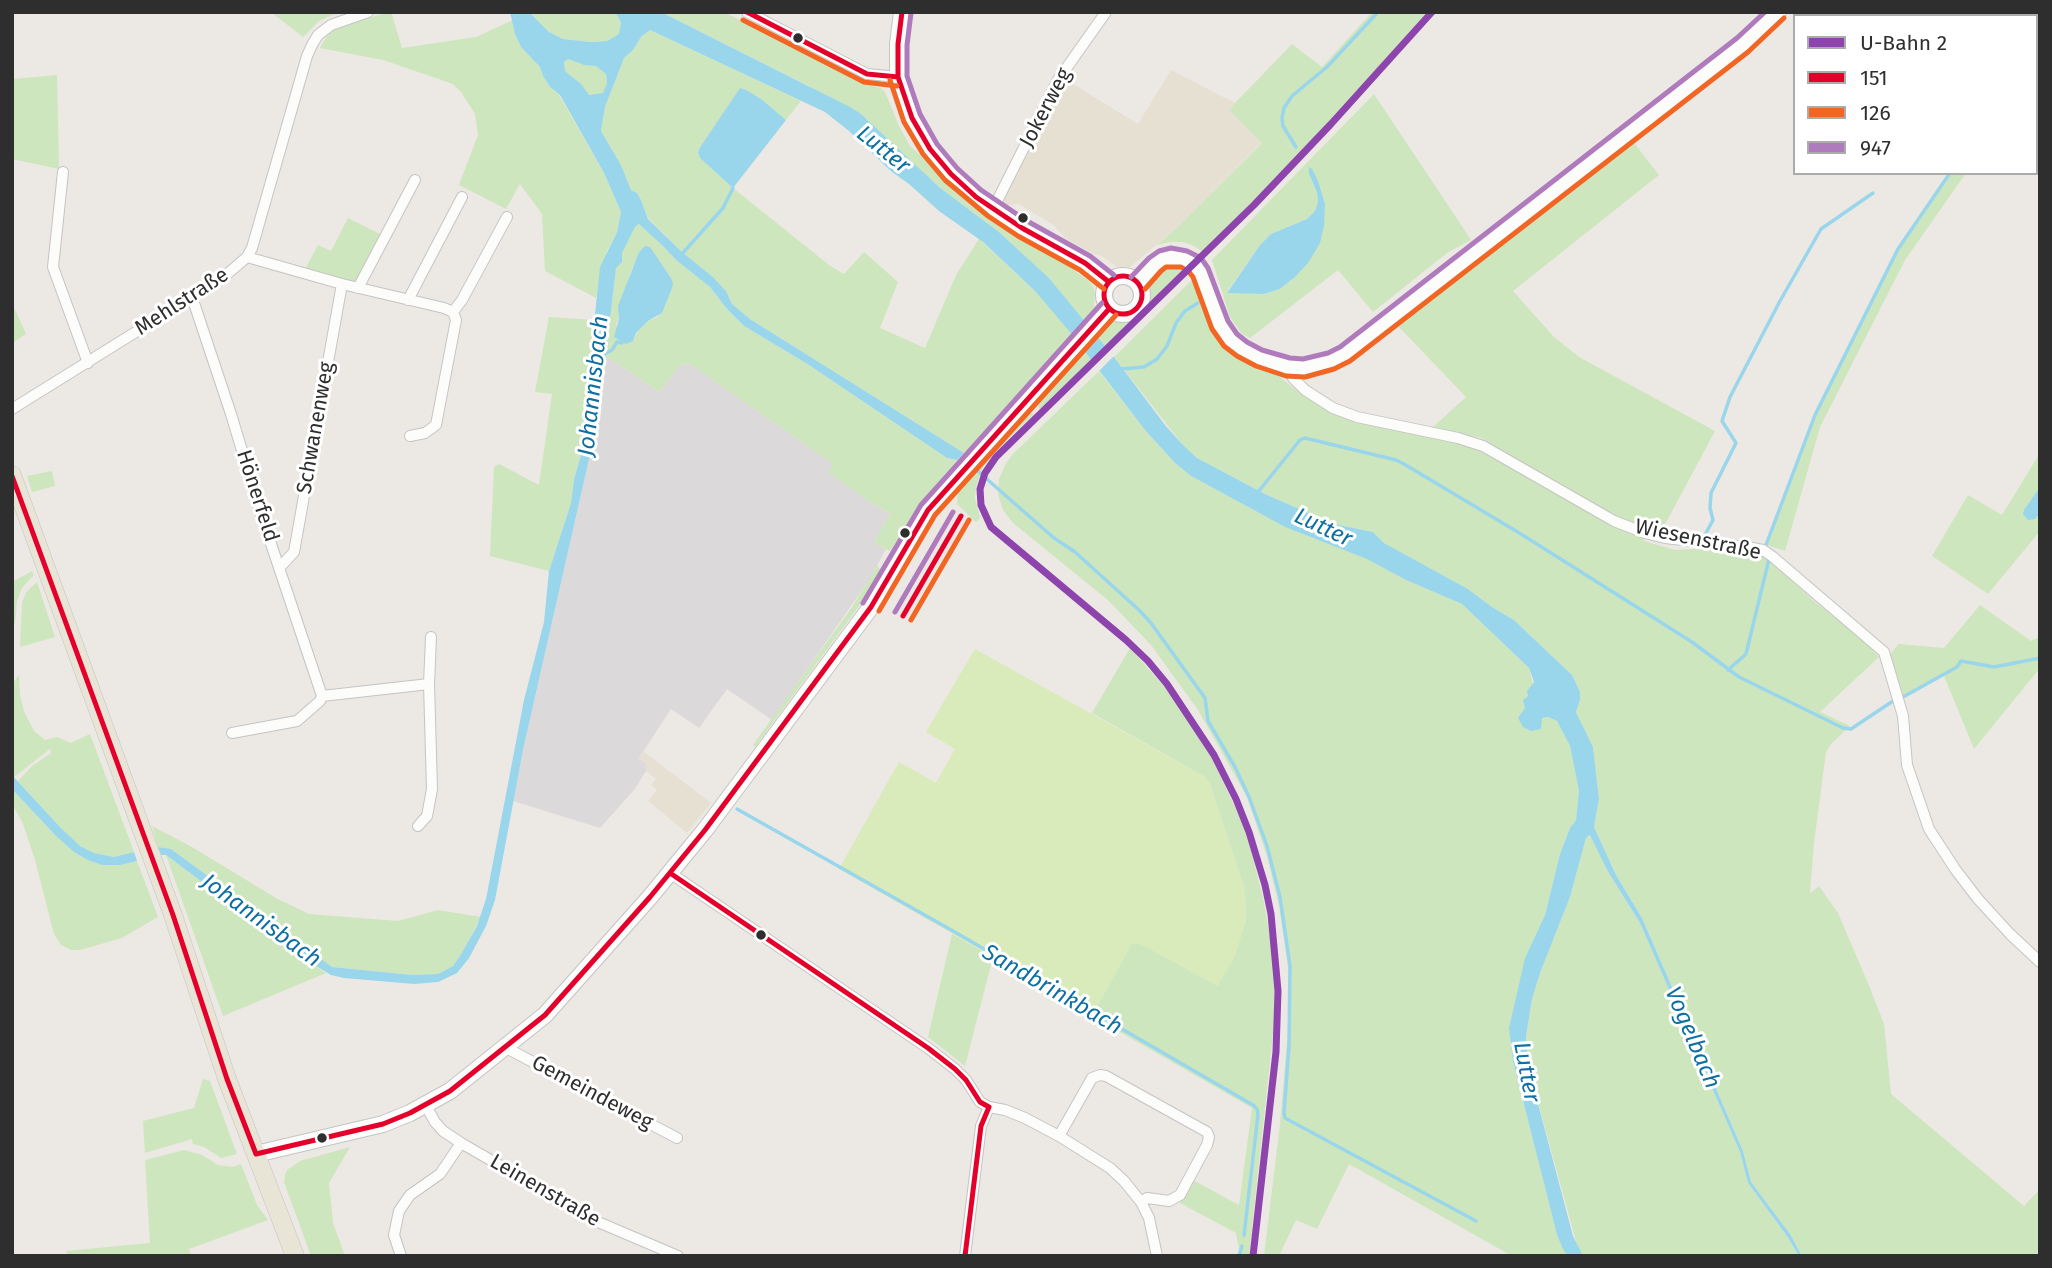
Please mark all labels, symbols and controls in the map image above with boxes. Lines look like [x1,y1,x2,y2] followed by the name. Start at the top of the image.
[1793,14,2038,175] legend
[1860,30,1947,56] text: U-Bahn 2
[791,31,805,45] unlabelled marker
[1015,64,1077,152] street label: Jokerweg
[1860,65,1888,91] text: 151
[1860,100,1891,126] text: 126
[851,120,915,180] water label: Lutter
[1860,135,1891,161] text: 947
[1016,211,1030,225] unlabelled marker
[131,262,233,342] street label: Mehlstraße
[573,314,615,458] water label: Johannisbach
[292,360,340,496] street label: Schwanenweg
[230,447,284,545] street label: Hönerfeld
[1290,503,1356,553] water label: Lutter
[1633,514,1763,566] street label: Wiesenstraße
[898,526,912,540] unlabelled marker
[196,868,326,974] water label: Johannisbach
[754,928,768,942] unlabelled marker
[977,939,1127,1041] water label: Sandbrinkbach
[1658,983,1726,1093] water label: Vogelbach
[1507,1040,1545,1104] water label: Lutter
[527,1050,657,1136] street label: Gemeindeweg
[315,1131,329,1145] unlabelled marker
[485,1149,605,1233] street label: Leinenstraße

